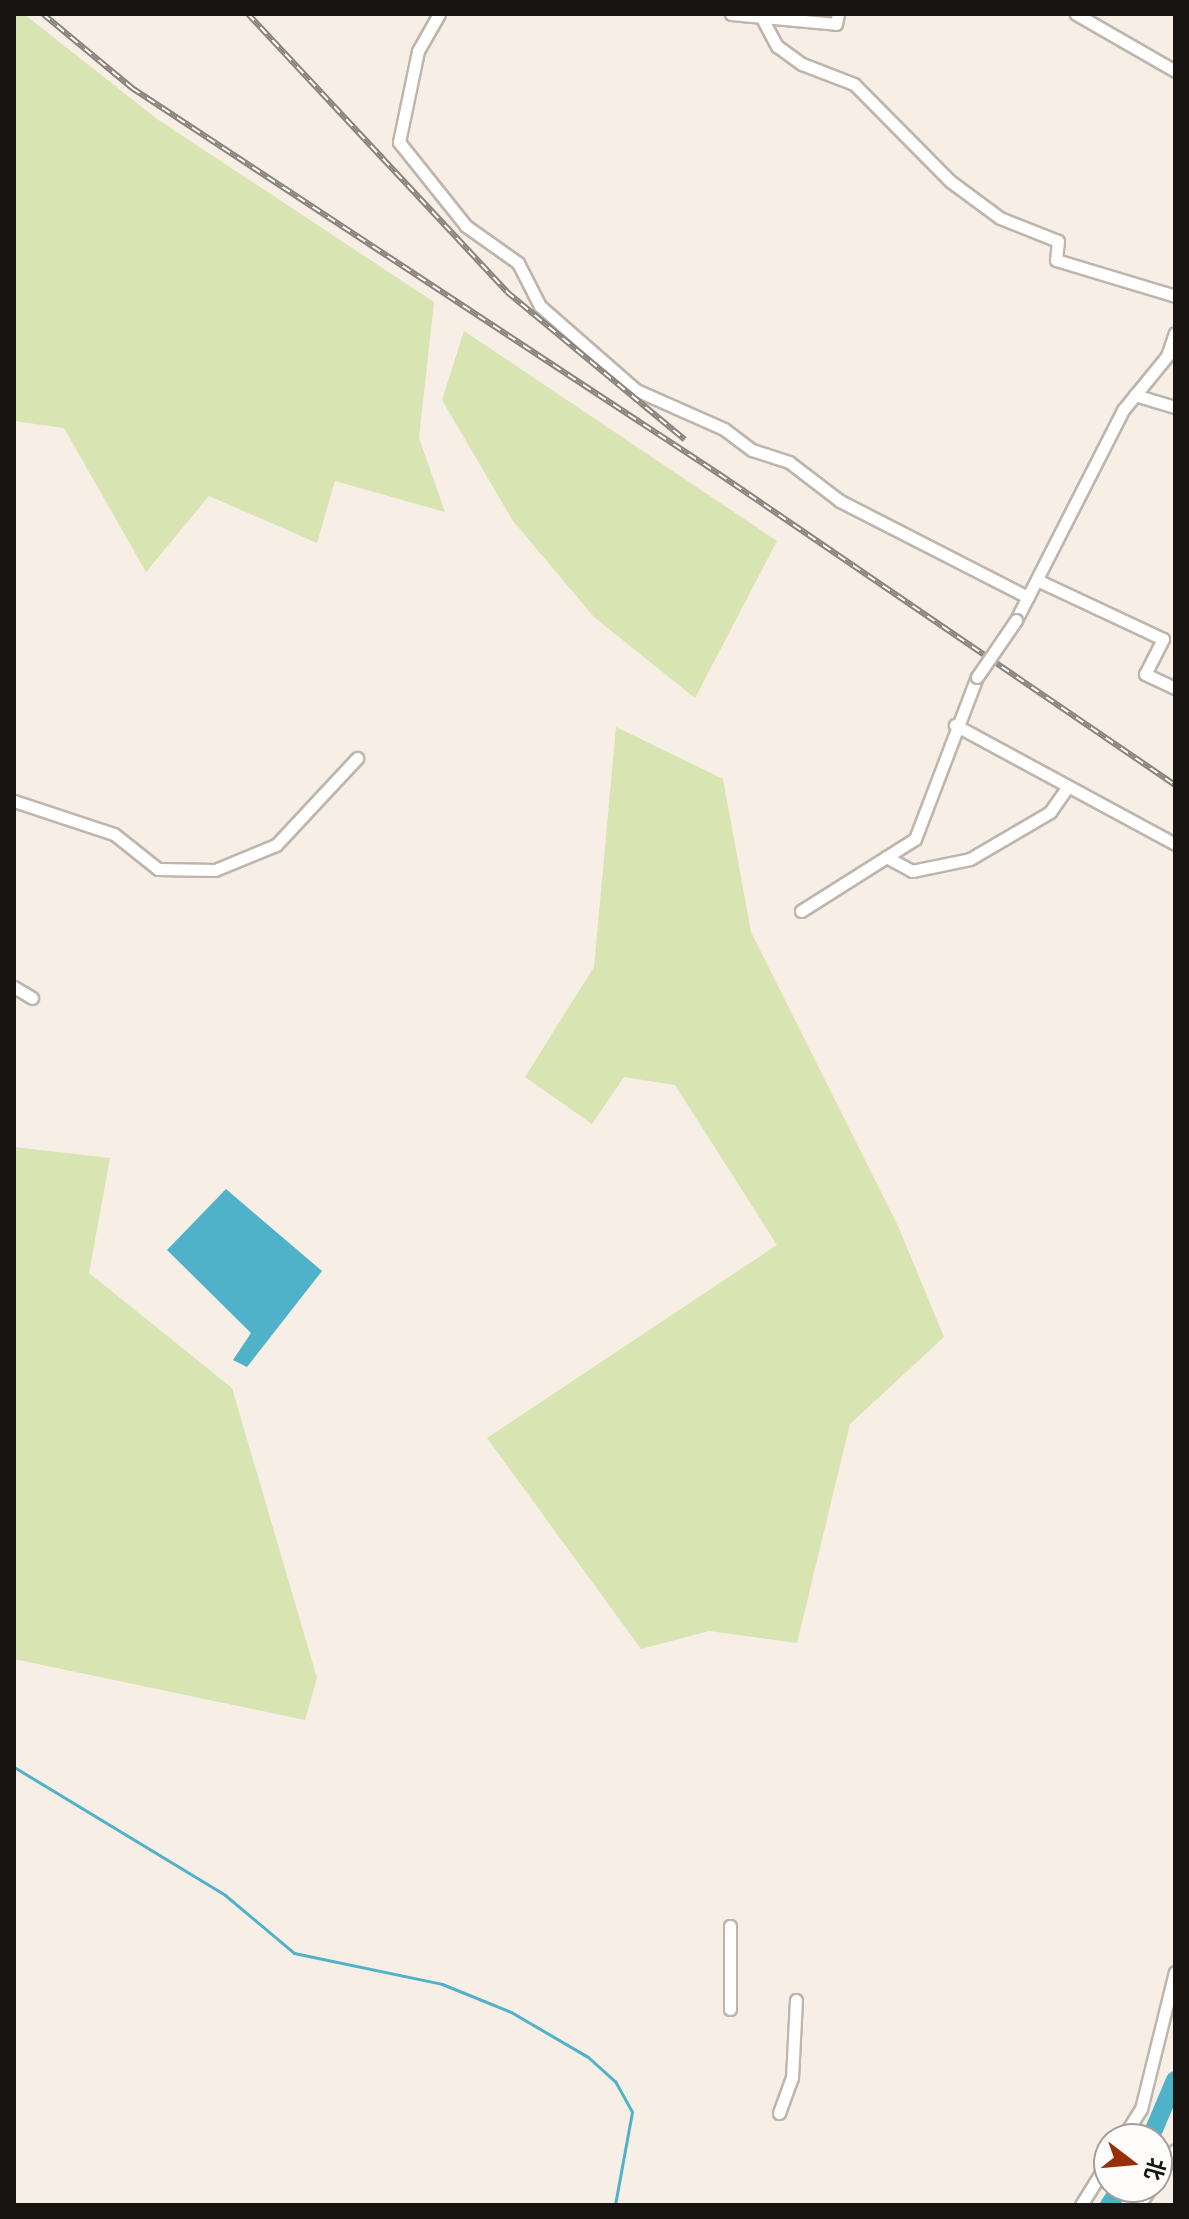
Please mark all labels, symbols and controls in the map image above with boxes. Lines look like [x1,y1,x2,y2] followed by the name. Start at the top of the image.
[1093,2123,1173,2203] north arrow
[1139,2155,1171,2183] text: 北

